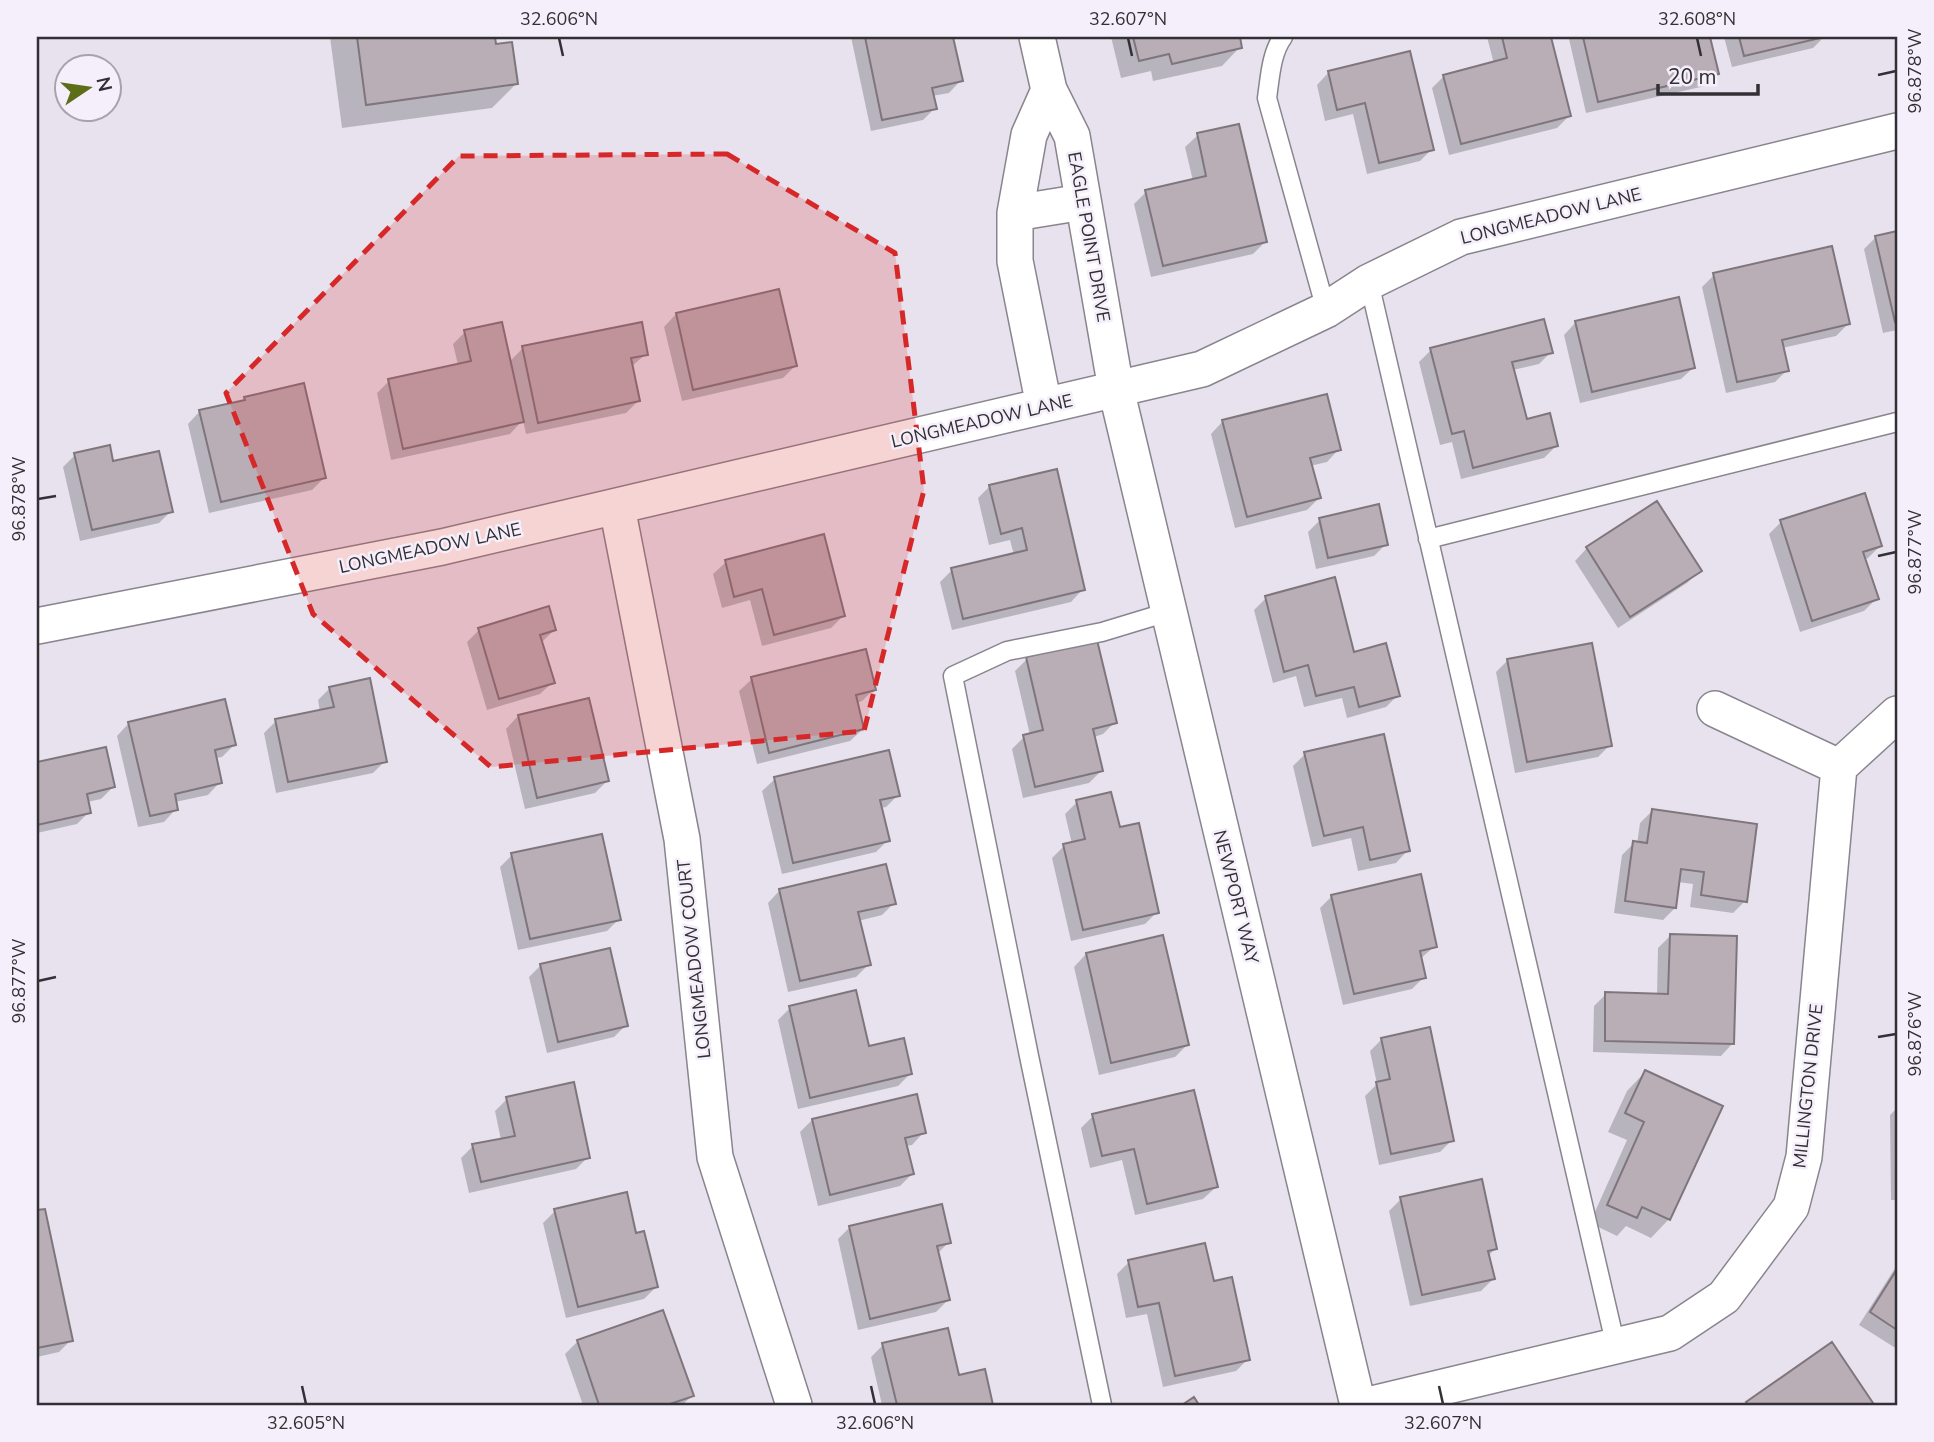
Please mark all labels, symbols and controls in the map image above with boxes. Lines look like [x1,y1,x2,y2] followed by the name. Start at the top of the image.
[520,7,598,31] text: 32.606°N
[1089,7,1167,31] text: 32.607°N
[1658,7,1736,31] text: 32.608°N
[1903,28,1927,113] text: 96.878°W
[52,52,122,122] north arrow
[1658,52,1757,96] scale bar
[1668,63,1717,91] text: 20 m
[89,75,118,94] text: N
[1062,150,1116,324] street label: EAGLE POINT DRIVE
[1458,182,1644,250] street label: LONGMEADOW LANE
[889,388,1075,454] street label: LONGMEADOW LANE
[7,456,31,541] text: 96.878°W
[1903,509,1927,594] text: 96.877°W
[337,517,523,579] street label: LONGMEADOW LANE
[1208,828,1264,967] street label: NEWPORT WAY
[672,858,716,1060] street label: LONGMEADOW COURT
[7,938,31,1023] text: 96.877°W
[1903,991,1927,1076] text: 96.876°W
[1787,1003,1829,1169] street label: MILLINGTON DRIVE
[267,1411,345,1435] text: 32.605°N
[836,1411,914,1435] text: 32.606°N
[1404,1411,1482,1435] text: 32.607°N

